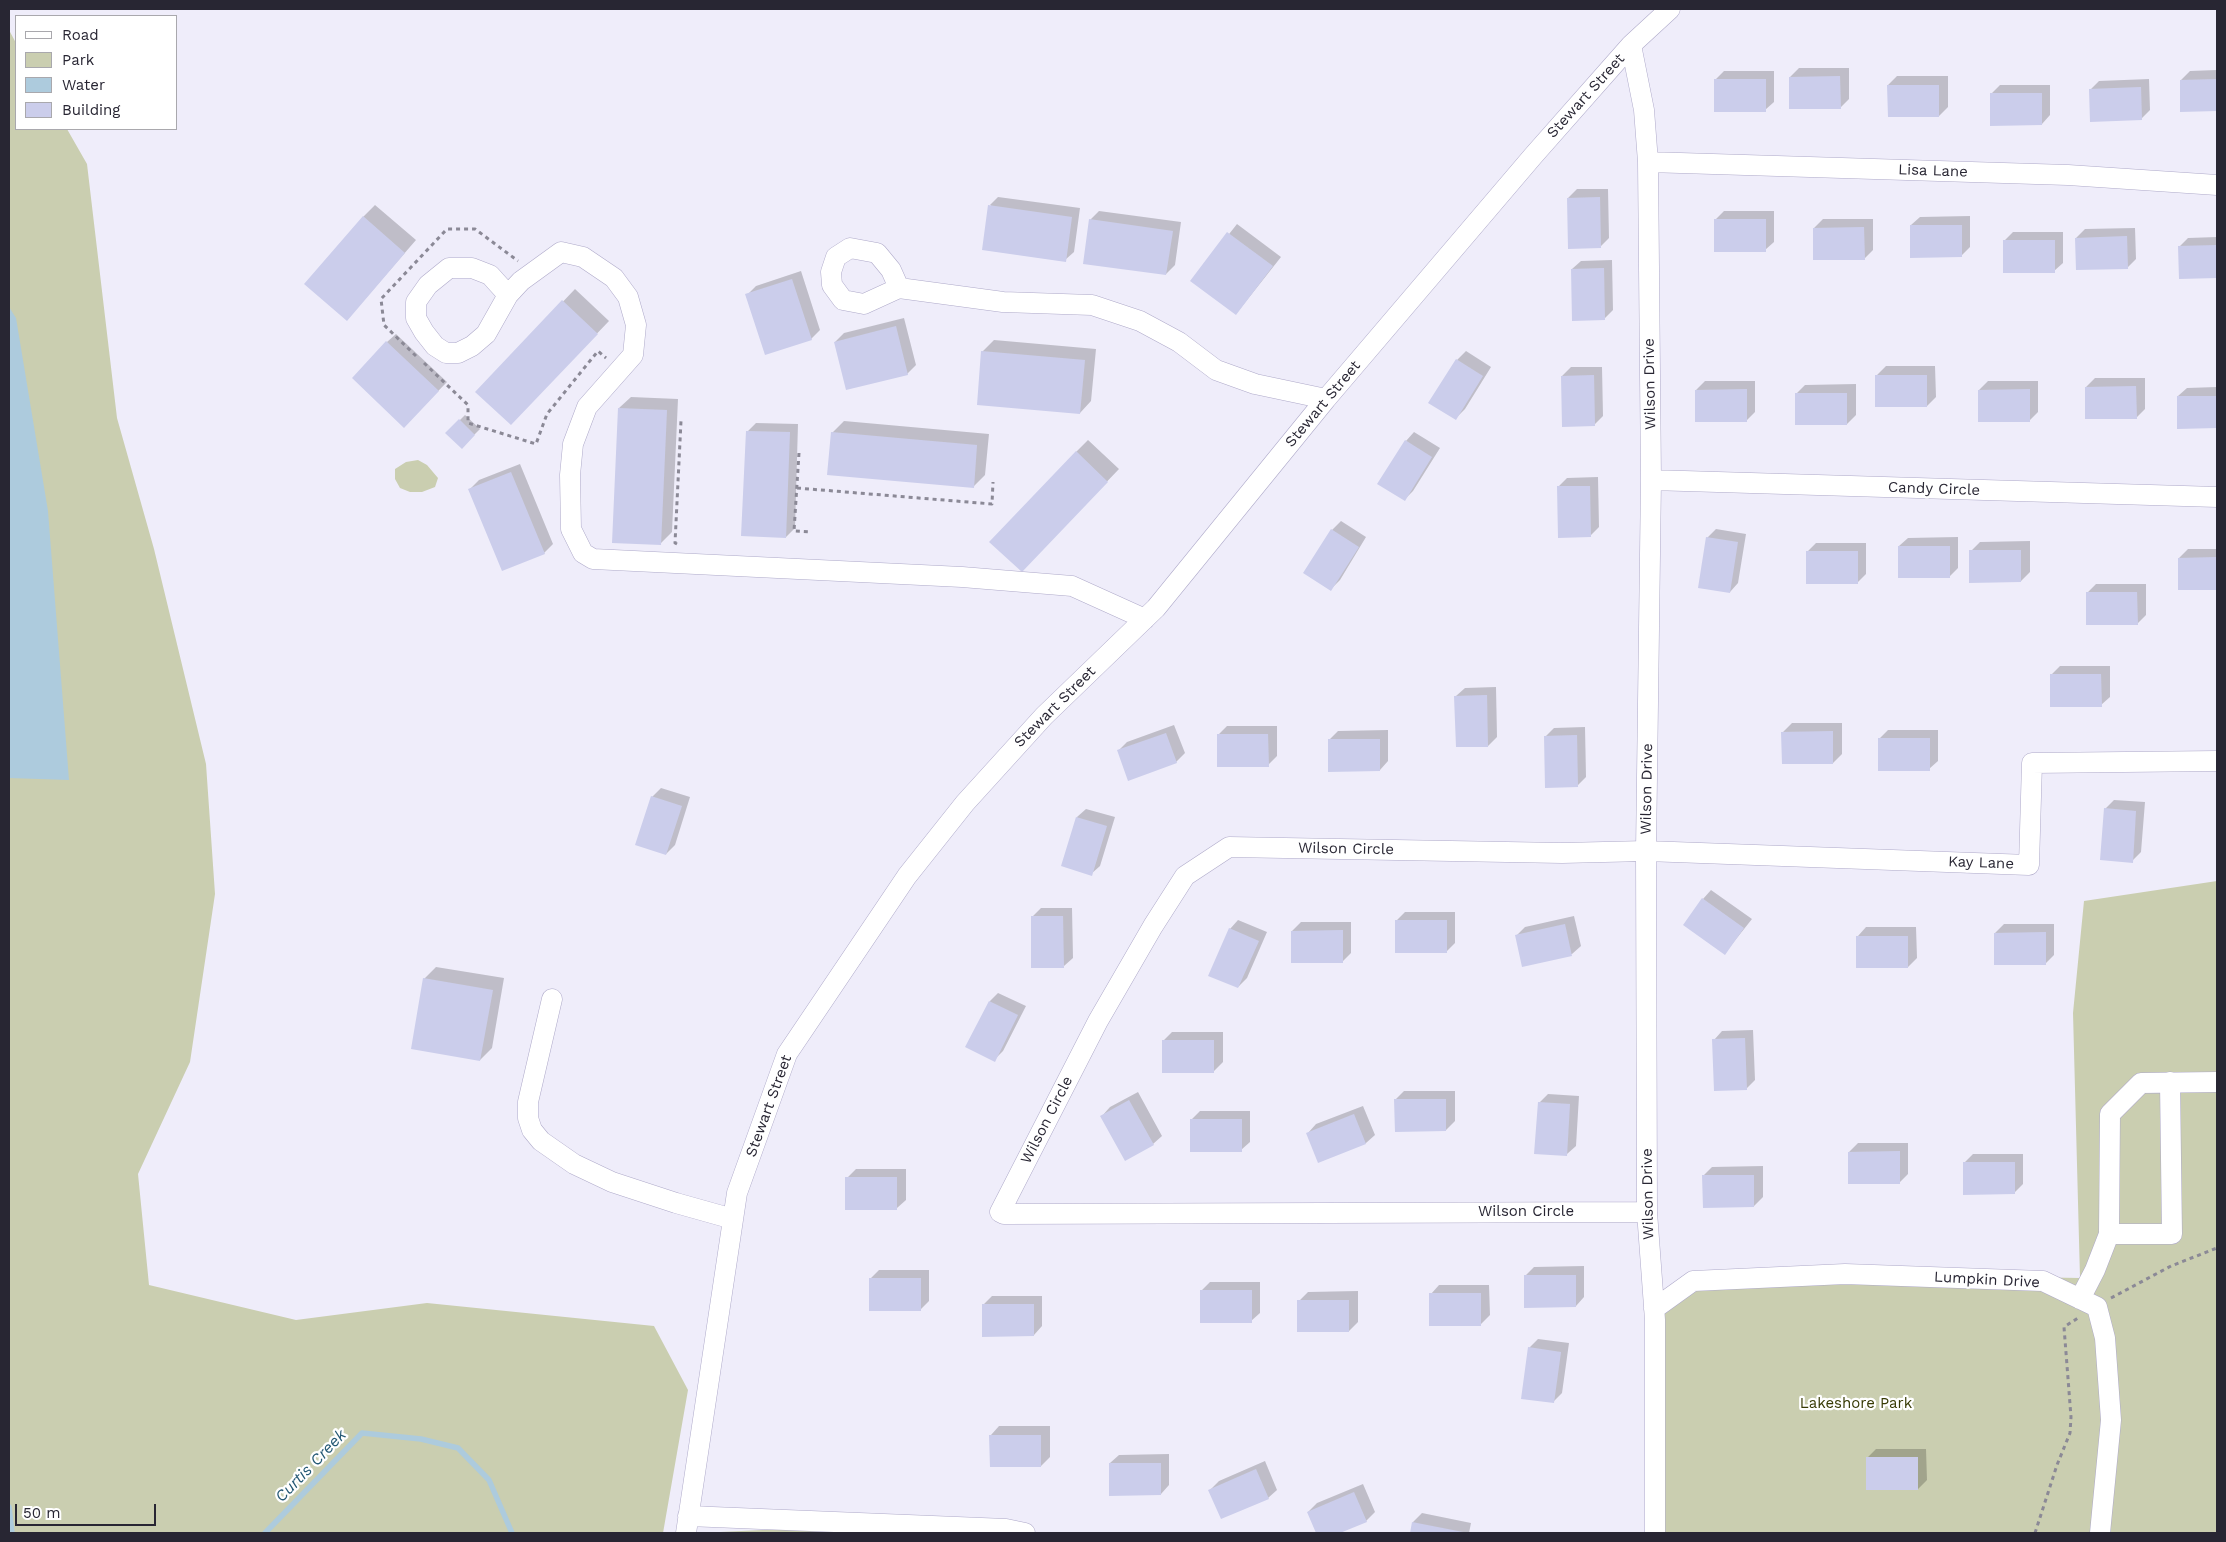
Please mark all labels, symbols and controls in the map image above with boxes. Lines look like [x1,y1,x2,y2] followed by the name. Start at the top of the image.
[15,15,178,130] legend
[62,26,99,44] text: Road
[1543,50,1629,142] street label: Stewart Street
[62,51,94,69] text: Park
[62,76,105,94] text: Water
[62,101,120,119] text: Building
[1898,161,1968,181] street label: Lisa Lane
[1640,338,1660,430] street label: Wilson Drive
[1282,357,1364,451] street label: Stewart Street
[1888,478,1980,500] street label: Candy Circle
[1011,663,1099,751] street label: Stewart Street
[1637,743,1657,835] street label: Wilson Drive
[1298,839,1394,859] street label: Wilson Circle
[1948,853,2014,873] street label: Kay Lane
[742,1052,796,1160] street label: Stewart Street
[1017,1073,1077,1167] street label: Wilson Circle
[1638,1148,1658,1240] street label: Wilson Drive
[1478,1203,1574,1221] street label: Wilson Circle
[1934,1268,2040,1292] street label: Lumpkin Drive
[1800,1395,1912,1413] park label: Lakeshore Park
[271,1426,351,1506] water label: Curtis Creek
[18,1494,159,1526] scale bar
[23,1504,60,1522] text: 50 m

